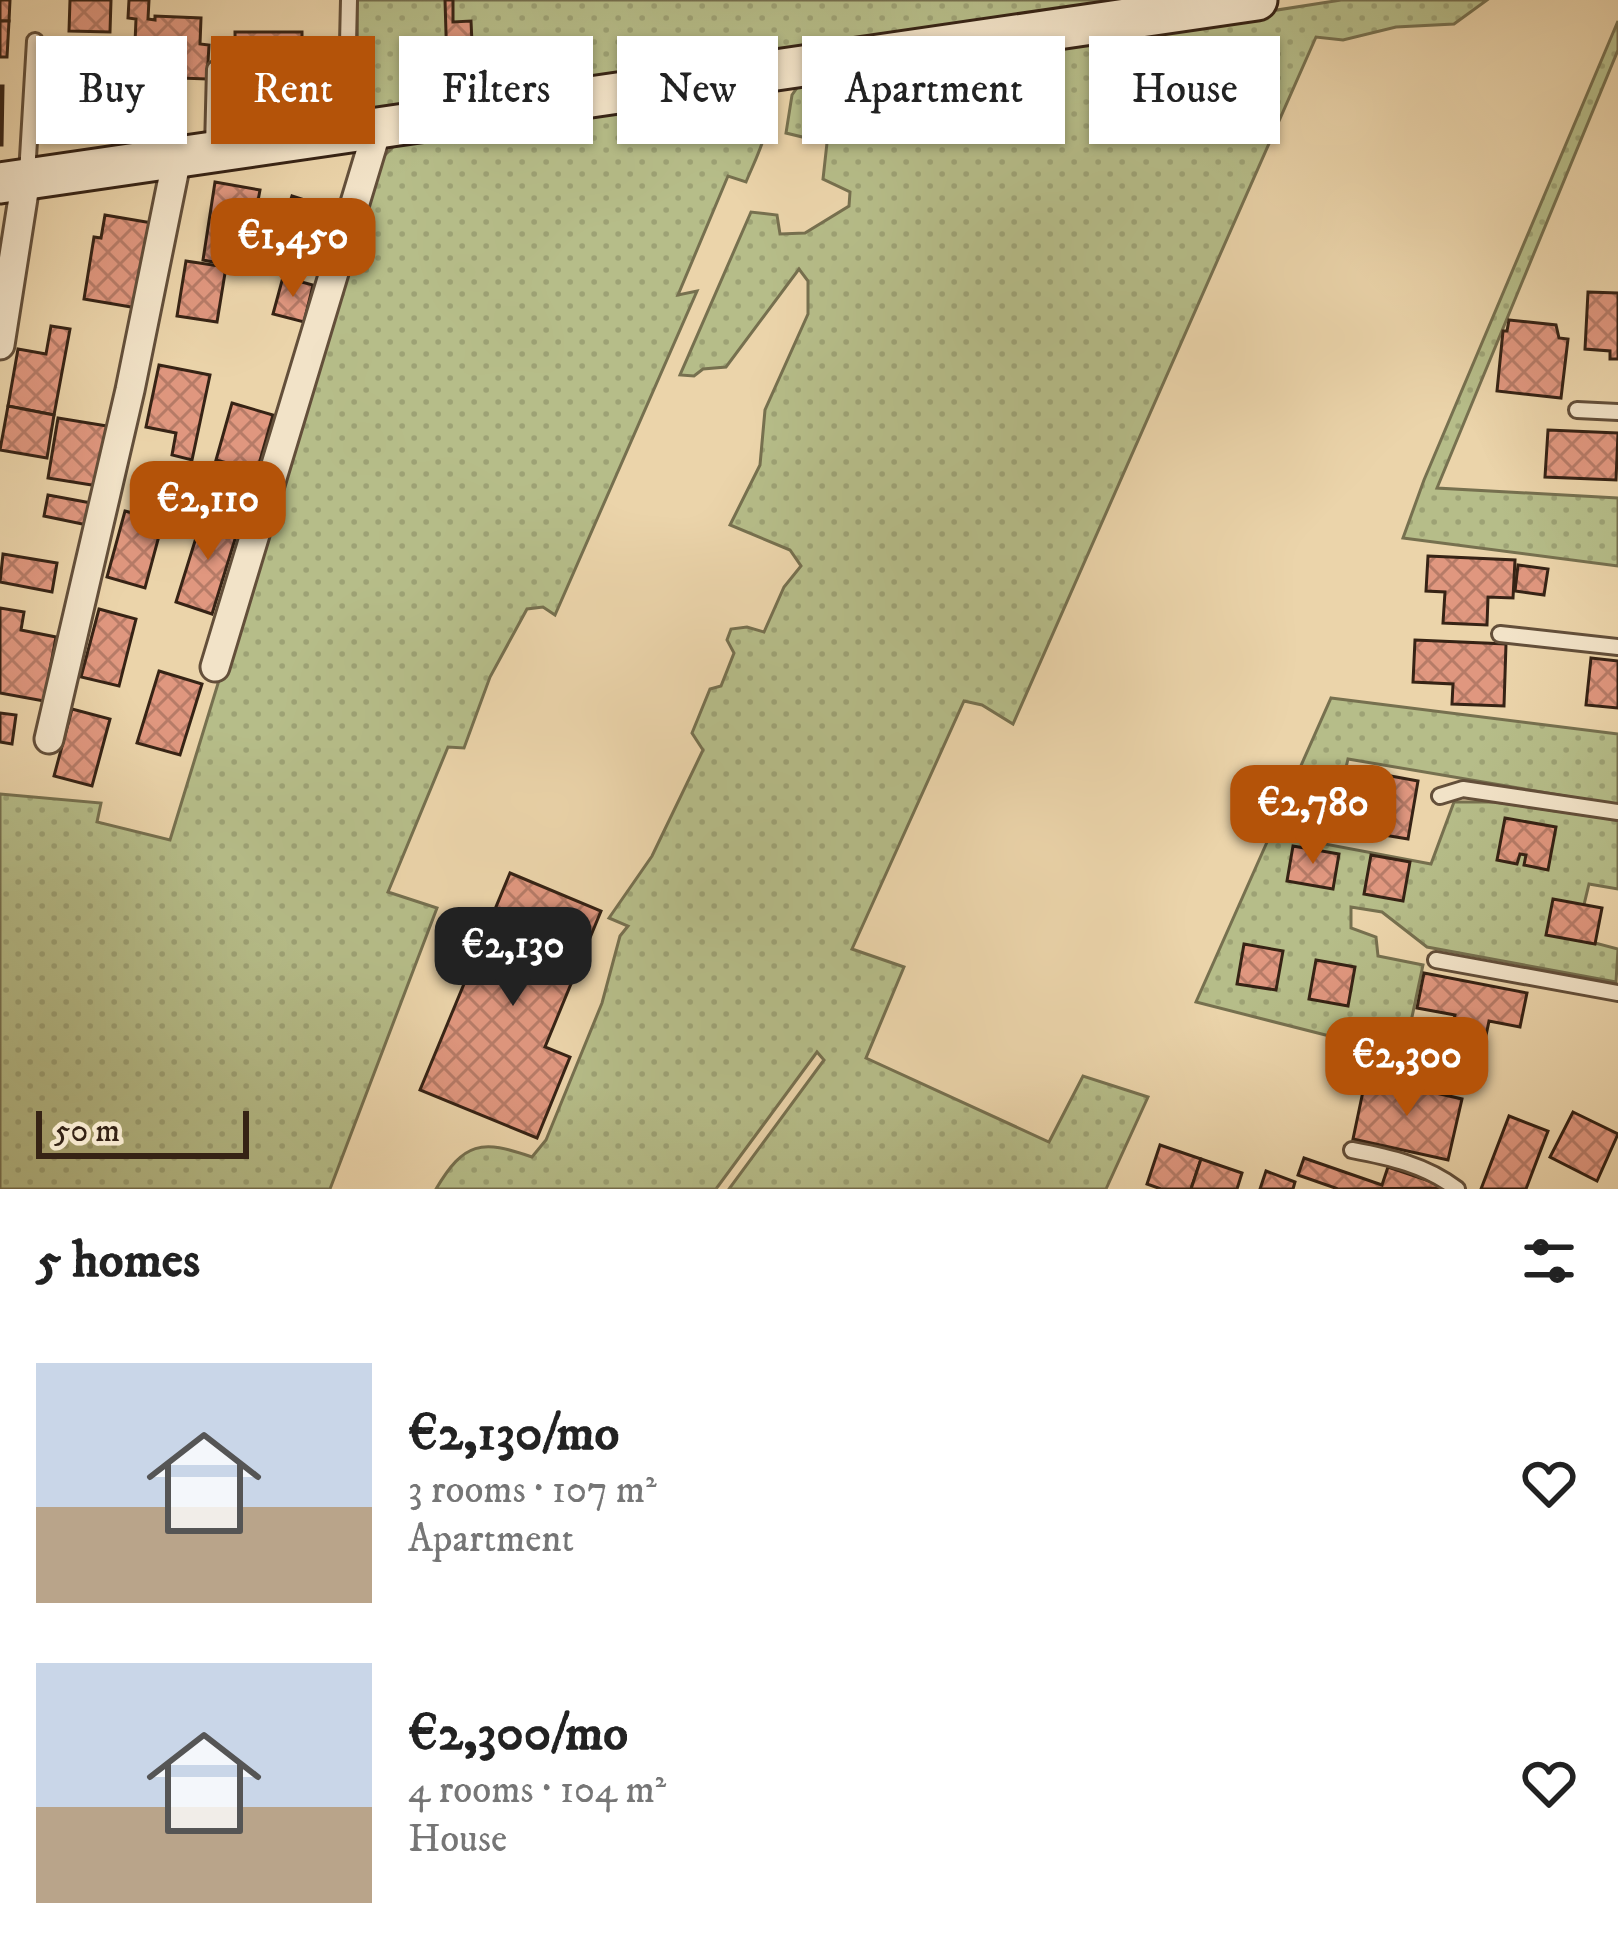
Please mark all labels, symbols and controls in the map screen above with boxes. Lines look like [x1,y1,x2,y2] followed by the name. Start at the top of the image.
[36,36,187,144] chip: Buy
[211,36,375,144] chip: Rent
[399,36,593,144] chip: Filters
[617,36,778,144] chip: New
[802,36,1065,144] chip: Apartment
[1089,36,1280,144] chip: House
[195,198,391,300] pin: €1,450
[237,212,349,261] text: €1,450
[110,461,306,563] pin: €2,110
[157,475,259,524] text: €2,110
[1215,765,1411,867] pin: €2,780
[1257,779,1369,828] text: €2,780
[415,907,611,1009] pin: €2,130
[462,921,564,970] text: €2,130
[1309,1017,1505,1119] pin: €2,300
[1352,1031,1462,1080] text: €2,300
[36,1105,249,1158] scale bar
[54,1111,120,1152] text: 50 m
[1516,1228,1582,1294] icon: filters
[36,1229,200,1293] text: 5 homes
[408,1402,619,1466] text: €2,130/mo
[132,1411,276,1555] icon: home
[1516,1450,1582,1516] icon: heart
[408,1466,657,1515] text: 3 rooms · 107 m²
[408,1515,574,1564] text: Apartment
[408,1702,628,1766] text: €2,300/mo
[132,1711,276,1855] icon: home
[1516,1750,1582,1816] icon: heart
[408,1766,666,1815] text: 4 rooms · 104 m²
[408,1815,507,1864] text: House

